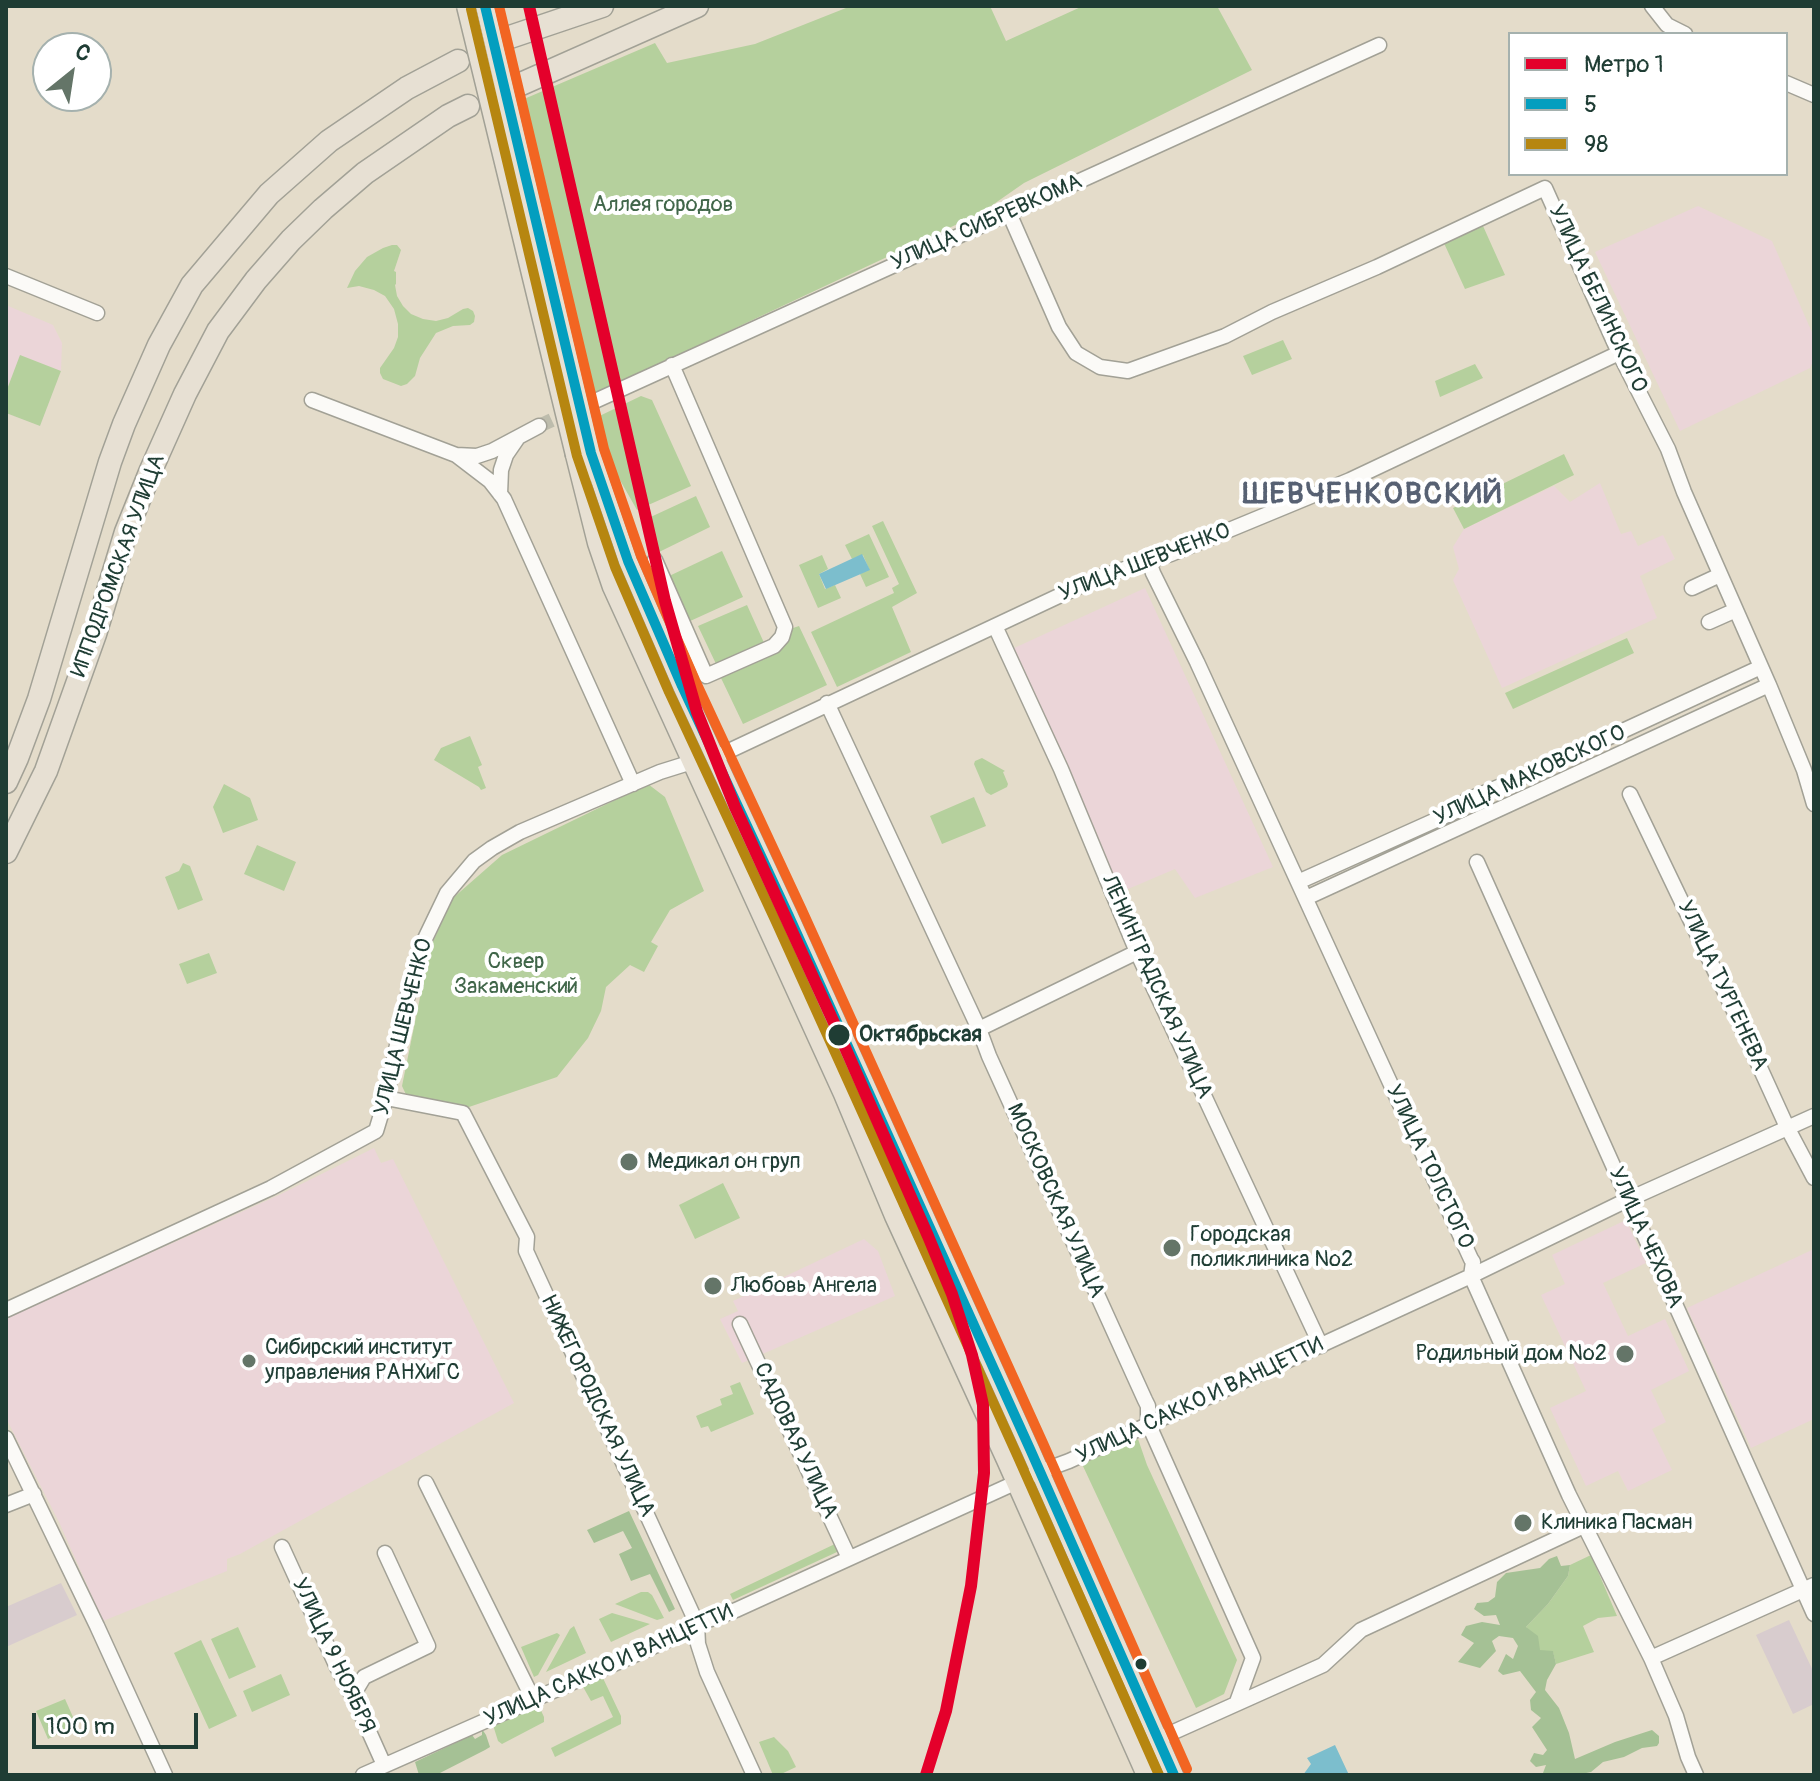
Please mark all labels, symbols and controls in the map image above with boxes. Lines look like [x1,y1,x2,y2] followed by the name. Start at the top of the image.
[32,32,112,112] north arrow
[1508,32,1788,176] legend
[70,37,96,68] text: С
[1584,50,1664,79] text: Метро 1
[1584,90,1597,119] text: 5
[1584,130,1608,159] text: 98
[888,169,1086,277] street label: УЛИЦА СИБРЕВКОМА
[593,192,733,218] park label: Аллея городов
[1542,201,1652,397] street label: УЛИЦА БЕЛИНСКОГО
[66,451,172,681] street label: ИППОДРОМСКАЯ УЛИЦА
[1243,477,1503,513] district label: ШЕВЧЕНКОВСКИЙ
[1056,518,1234,608] street label: УЛИЦА ШЕВЧЕНКО
[1430,720,1630,832] street label: УЛИЦА МАКОВСКОГО
[1095,871,1217,1103] street label: ЛЕНИНГРАДСКАЯ УЛИЦА
[1671,897,1773,1075] street label: УЛИЦА ТУРГЕНЕВА
[369,936,439,1118] street label: УЛИЦА ШЕВЧЕНКО
[454,949,578,1000] park label: Сквер Закаменский
[826,1022,852,1048] marker: Октябрьская
[859,1022,982,1048] place label: Октябрьская
[1379,1081,1479,1253] street label: УЛИЦА ТОЛСТОГО
[1000,1100,1110,1302] street label: МОСКОВСКАЯ УЛИЦА
[647,1149,801,1175] place label: Медикал он груп
[618,1151,640,1173] marker: Медикал он груп
[1602,1163,1688,1313] street label: УЛИЦА ЧЕХОВА
[1190,1222,1353,1274] place label: Городская поликлиника №2
[1161,1237,1183,1259] marker: Городская поликлиника №2
[731,1273,877,1299] place label: Любовь Ангела
[702,1275,724,1297] marker: Любовь Ангела
[534,1291,660,1521] street label: НИЖЕГОРОДСКАЯ УЛИЦА
[1072,1332,1328,1470] street label: УЛИЦА САККО И ВАНЦЕТТИ
[265,1335,460,1386] place label: Сибирский институт управления РАНХиГС
[1416,1341,1607,1367] place label: Родильный дом №2
[1614,1343,1636,1365] marker: Родильный дом №2
[240,1352,258,1370] marker: Сибирский институт управления РАНХиГС
[747,1359,843,1523] street label: САДОВАЯ УЛИЦА
[1541,1510,1692,1536] place label: Клиника Пасман
[1512,1512,1534,1534] marker: Клиника Пасман
[286,1574,380,1738] street label: УЛИЦА 9 НОЯБРЯ
[481,1599,737,1733] street label: УЛИЦА САККО И ВАНЦЕТТИ
[1133,1656,1149,1672] unlabelled marker
[36,1697,202,1747] scale bar
[46,1712,115,1741] text: 100 m

